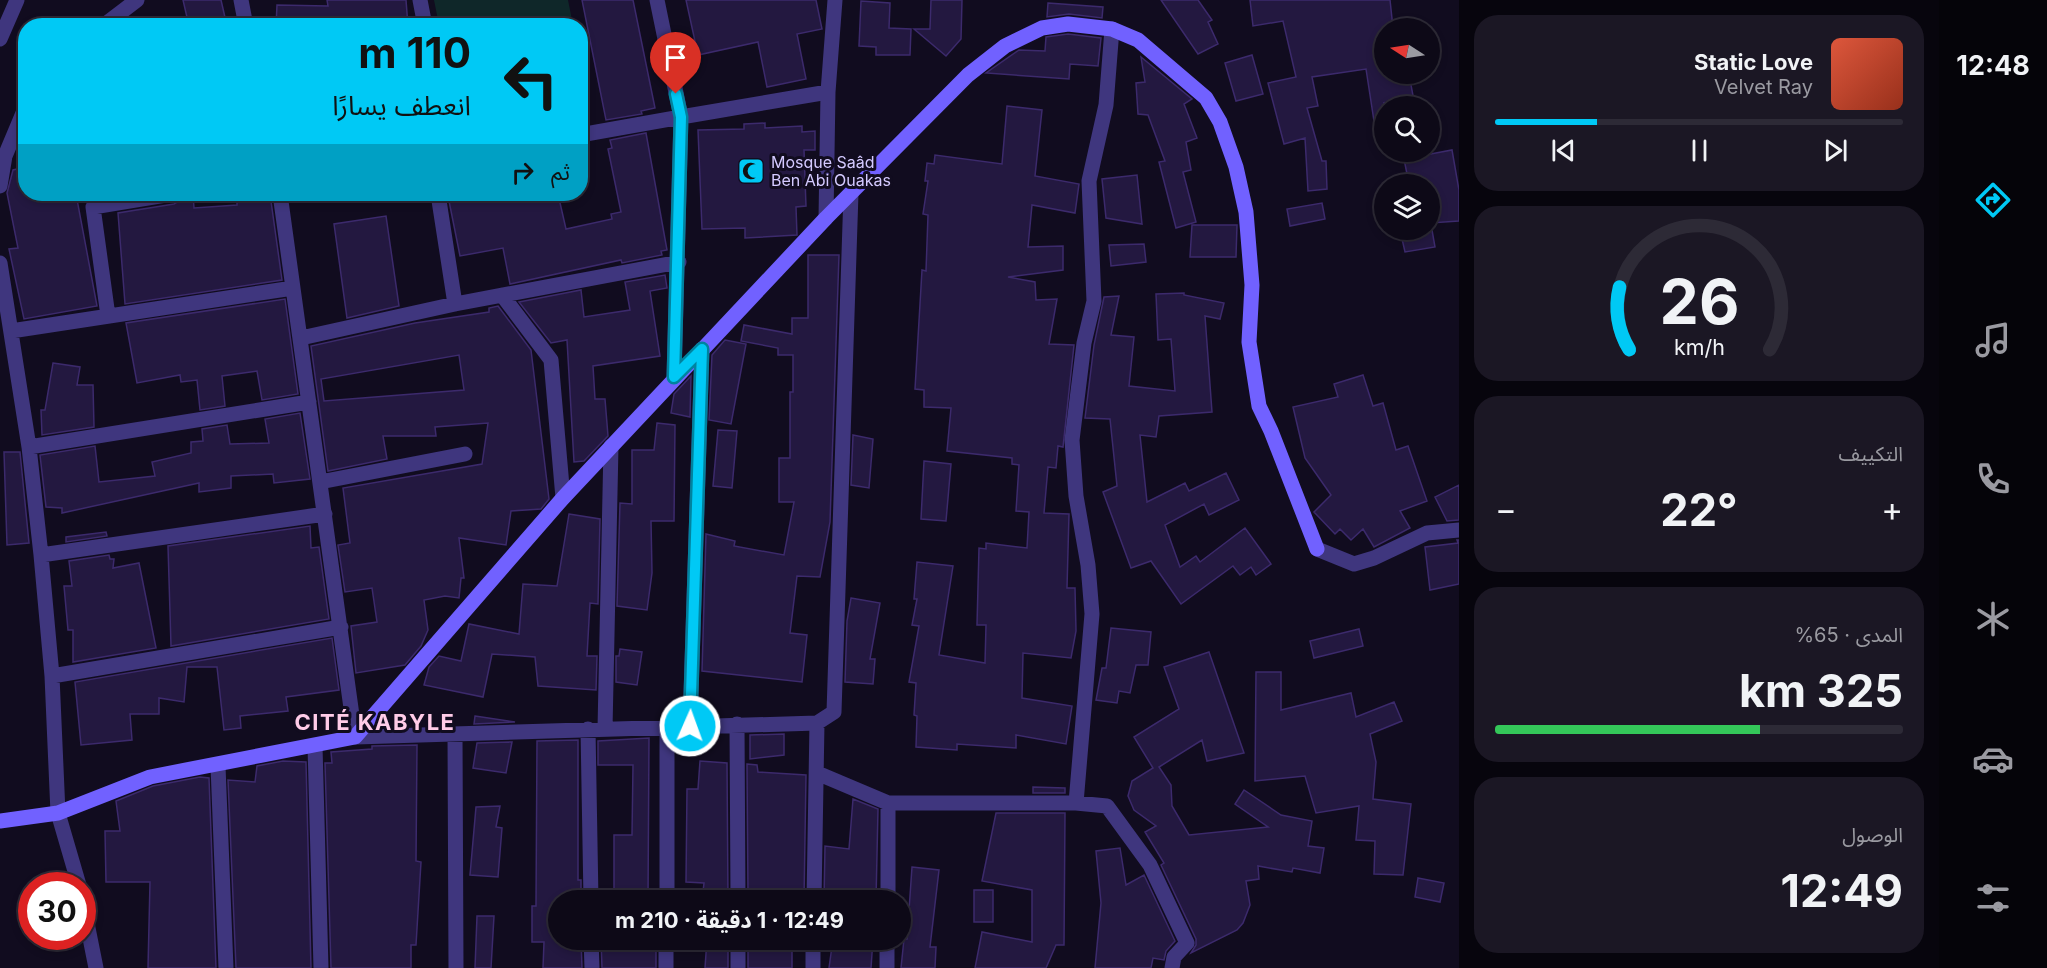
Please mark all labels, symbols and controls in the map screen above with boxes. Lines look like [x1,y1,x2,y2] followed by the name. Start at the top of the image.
[1374,18,1440,84] north arrow
[1374,18,1440,240] map controls
[358,27,471,78] text: 110 m
[650,32,701,94] pin
[659,41,692,74] icon: arrive
[492,42,570,120] icon: left
[1694,49,1813,75] text: Static Love
[1956,49,2030,82] text: 12:48
[1714,75,1813,99] text: Velvet Ray
[332,89,471,122] text: انعطف يسارًا
[1374,96,1440,162] button: search
[1547,134,1580,167] icon: previous
[1683,134,1716,167] icon: pause
[1819,134,1852,167] icon: next
[771,152,891,190] place label: Mosque Saâd Ben Abi Ouakas
[506,156,539,189] icon: right
[736,156,766,186] mosque icon: Mosque Saâd Ben Abi Ouakas
[551,159,570,185] text: ثم
[1374,174,1440,240] button: layers
[1972,179,2014,221] icon: directions
[1659,265,1739,340] text: 26
[1972,319,2014,361] icon: music
[1674,335,1724,361] text: km/h
[1839,442,1903,466] text: التكييف
[1972,458,2014,500] icon: phone
[1660,482,1738,537] text: 22°
[1495,489,1517,529] text: −
[1881,489,1903,529] text: +
[1972,598,2014,640] icon: climate
[1794,623,1903,647] text: المدى · 65%
[1739,663,1903,718] text: 325 km
[658,694,722,758] position arrow
[295,709,455,735] district label: CITÉ KABYLE
[1972,738,2014,780] icon: car
[1842,823,1903,847] text: الوصول
[1781,863,1903,918] text: 12:49
[18,872,96,950] speed limit sign: 30
[1972,877,2014,919] icon: filters
[615,907,844,933] text: 12:49 · 1 دقيقة · 210 m

